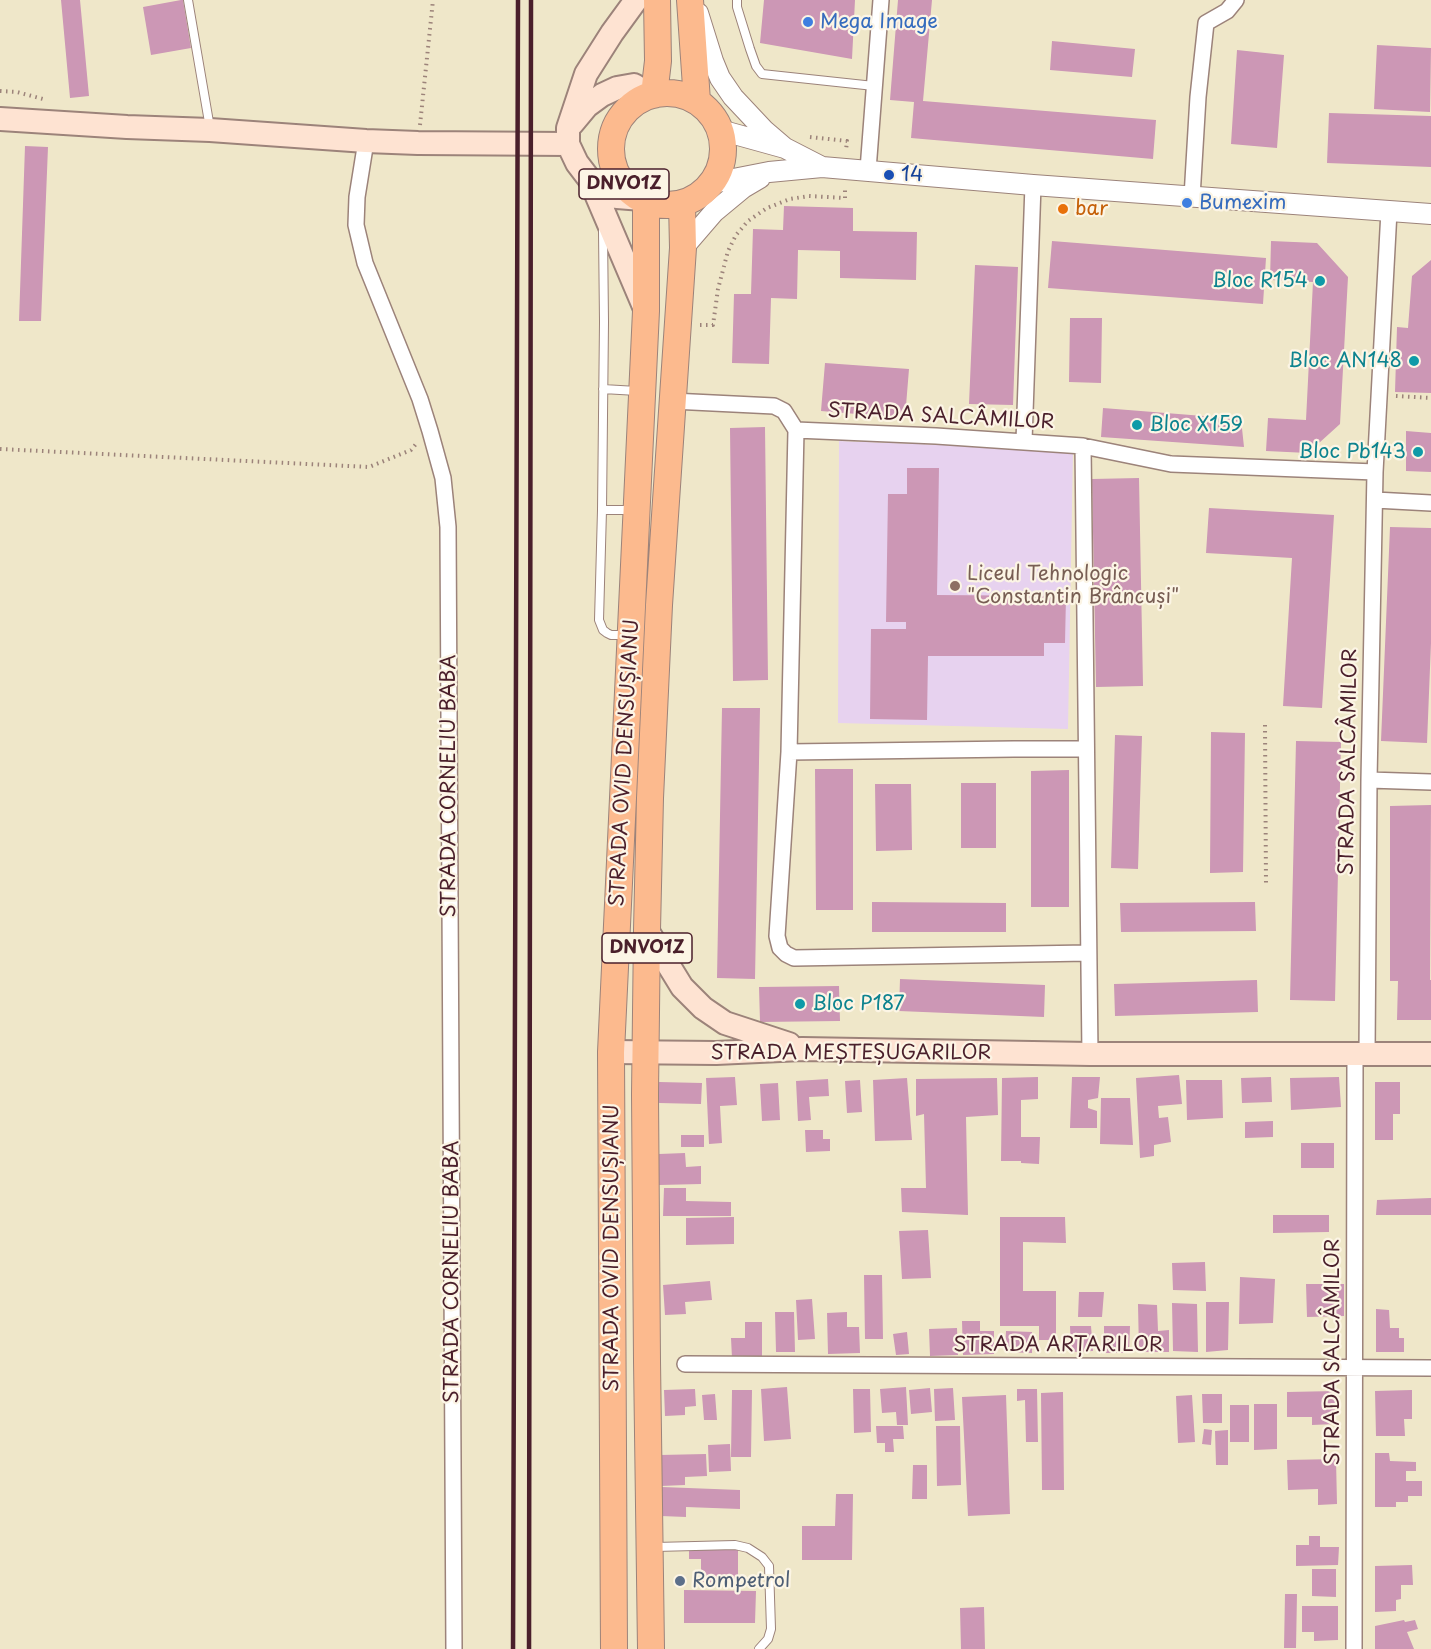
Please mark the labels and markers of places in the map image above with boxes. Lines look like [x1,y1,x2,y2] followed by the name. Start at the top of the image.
[820,10,938,34] place label: Mega Image
[801,15,815,29] marker: Mega Image
[901,163,923,187] place label: 14
[882,168,896,182] marker: 14
[1199,191,1287,215] place label: Bumexim
[1180,196,1194,210] marker: Bumexim
[1075,197,1108,221] place label: bar
[1056,202,1070,216] marker: bar
[1212,269,1308,293] place label: Bloc R154
[1313,274,1327,288] marker: Bloc R154
[1288,349,1402,373] place label: Bloc AN148
[1407,354,1421,368] marker: Bloc AN148
[1149,413,1243,437] place label: Bloc X159
[1130,418,1144,432] marker: Bloc X159
[1298,440,1406,464] place label: Bloc Pb143
[1411,445,1425,459] marker: Bloc Pb143
[967,562,1179,609] place label: Liceul Tehnologic "Constantin Brâncuși"
[948,579,962,593] marker: Liceul Tehnologic "Constantin Brâncuși"
[812,992,905,1016] place label: Bloc P187
[793,997,807,1011] marker: Bloc P187
[692,1569,791,1593] place label: Rompetrol
[673,1574,687,1588] marker: Rompetrol

